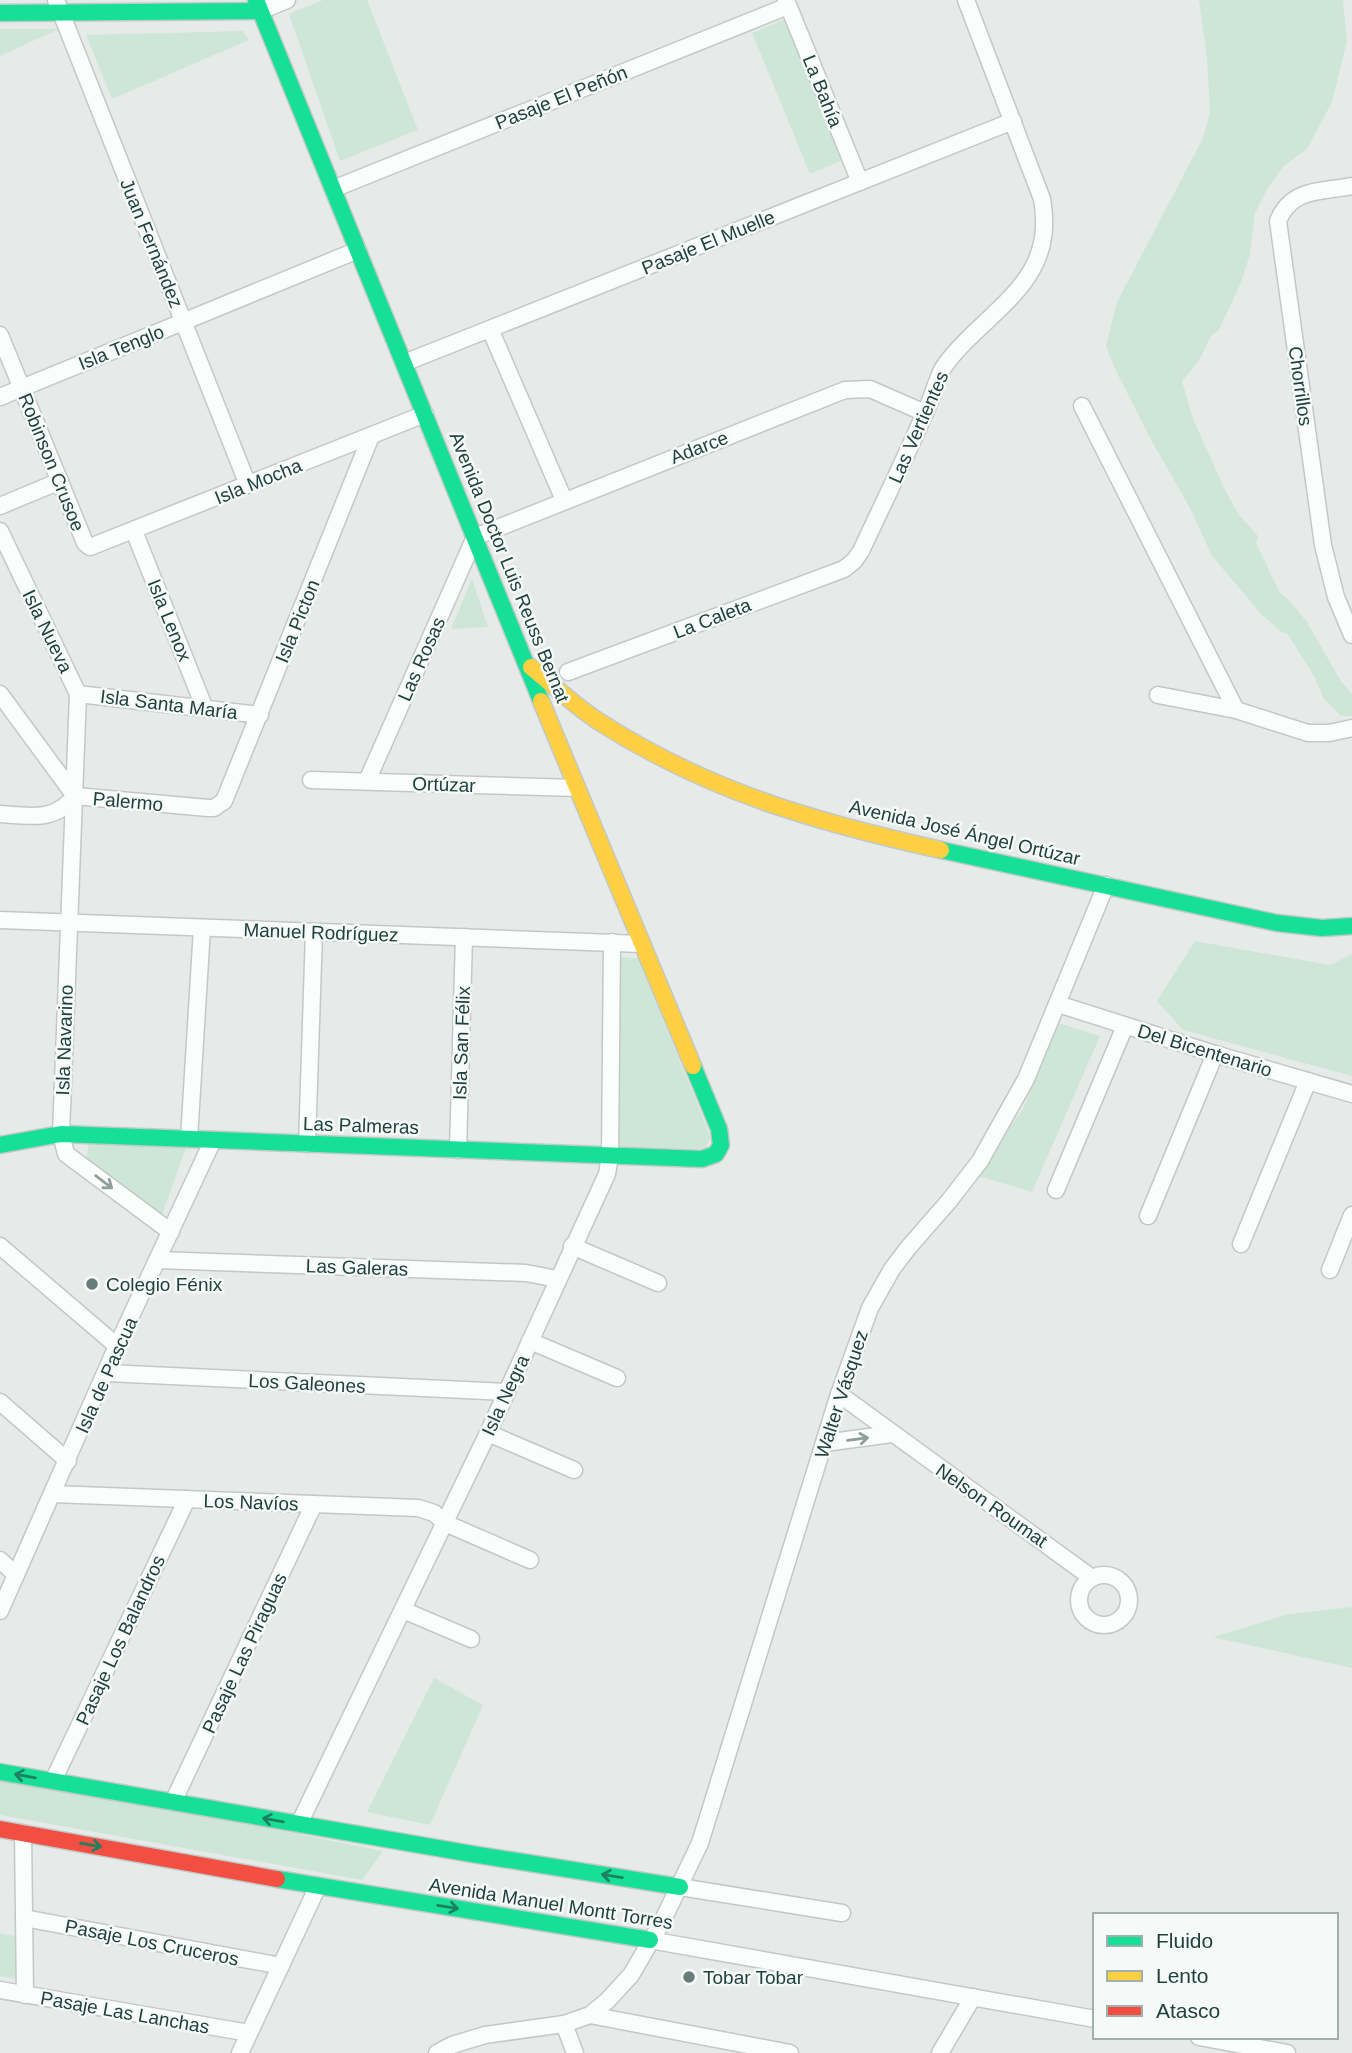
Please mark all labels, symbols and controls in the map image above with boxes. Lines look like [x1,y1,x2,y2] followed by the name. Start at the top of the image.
[799,52,847,131] street label: La Bahía
[492,61,630,134] street label: Pasaje El Peñón
[116,176,187,311] street label: Juan Fernández
[639,206,778,279] street label: Pasaje El Muelle
[75,321,167,374] street label: Isla Tenglo
[1285,345,1316,427] street label: Chorrillos
[884,368,953,486] street label: Las Vertientes
[14,390,89,534] street label: Robinson Crusoe
[667,427,731,468] street label: Adarce
[445,429,574,706] street label: Avenida Doctor Luis Reuss Bernat
[212,454,305,508] street label: Isla Mocha
[144,576,196,665] street label: Isla Lenox
[271,577,324,666] street label: Isla Picton
[18,586,77,677] street label: Isla Nueva
[670,594,754,643] street label: La Caleta
[394,614,449,704] street label: Las Rosas
[99,686,239,723] street label: Isla Santa María
[412,773,477,796] street label: Ortúzar
[92,788,164,815] street label: Palermo
[847,796,1083,869] street label: Avenida José Ángel Ortúzar
[243,919,399,946] street label: Manuel Rodríguez
[52,984,77,1096] street label: Isla Navarino
[449,985,474,1100] street label: Isla San Félix
[1135,1020,1275,1081] street label: Del Bicentenario
[303,1113,419,1138] street label: Las Palmeras
[95,1175,113,1190] one-way arrow
[305,1255,409,1280] street label: Las Galeras
[106,1274,223,1295] place label: Colegio Fénix
[84,1276,100,1292] marker: Colegio Fénix
[72,1314,142,1436] street label: Isla de Pascua
[811,1327,872,1461] street label: Walter Vásquez
[478,1351,533,1439] street label: Isla Negra
[248,1370,366,1397] street label: Los Galeones
[846,1432,869,1445] one-way arrow
[932,1459,1052,1552] street label: Nelson Roumat
[203,1490,299,1515] street label: Los Navíos
[72,1552,169,1728] street label: Pasaje Los Balandros
[198,1570,291,1737] street label: Pasaje Las Piraguas
[14,1769,37,1782] one-way arrow
[263,1813,285,1826] one-way arrow
[79,1839,102,1852] one-way arrow
[602,1870,624,1883] one-way arrow
[428,1874,674,1933] street label: Avenida Manuel Montt Torres
[436,1901,458,1914] one-way arrow
[1093,1913,1338,2039] legend
[63,1915,240,1970] street label: Pasaje Los Cruceros
[1156,1929,1213,1952] text: Fluido
[1156,1964,1209,1987] text: Lento
[703,1967,804,1988] place label: Tobar Tobar
[681,1969,697,1985] marker: Tobar Tobar
[39,1987,211,2038] street label: Pasaje Las Lanchas
[1156,1999,1220,2022] text: Atasco

